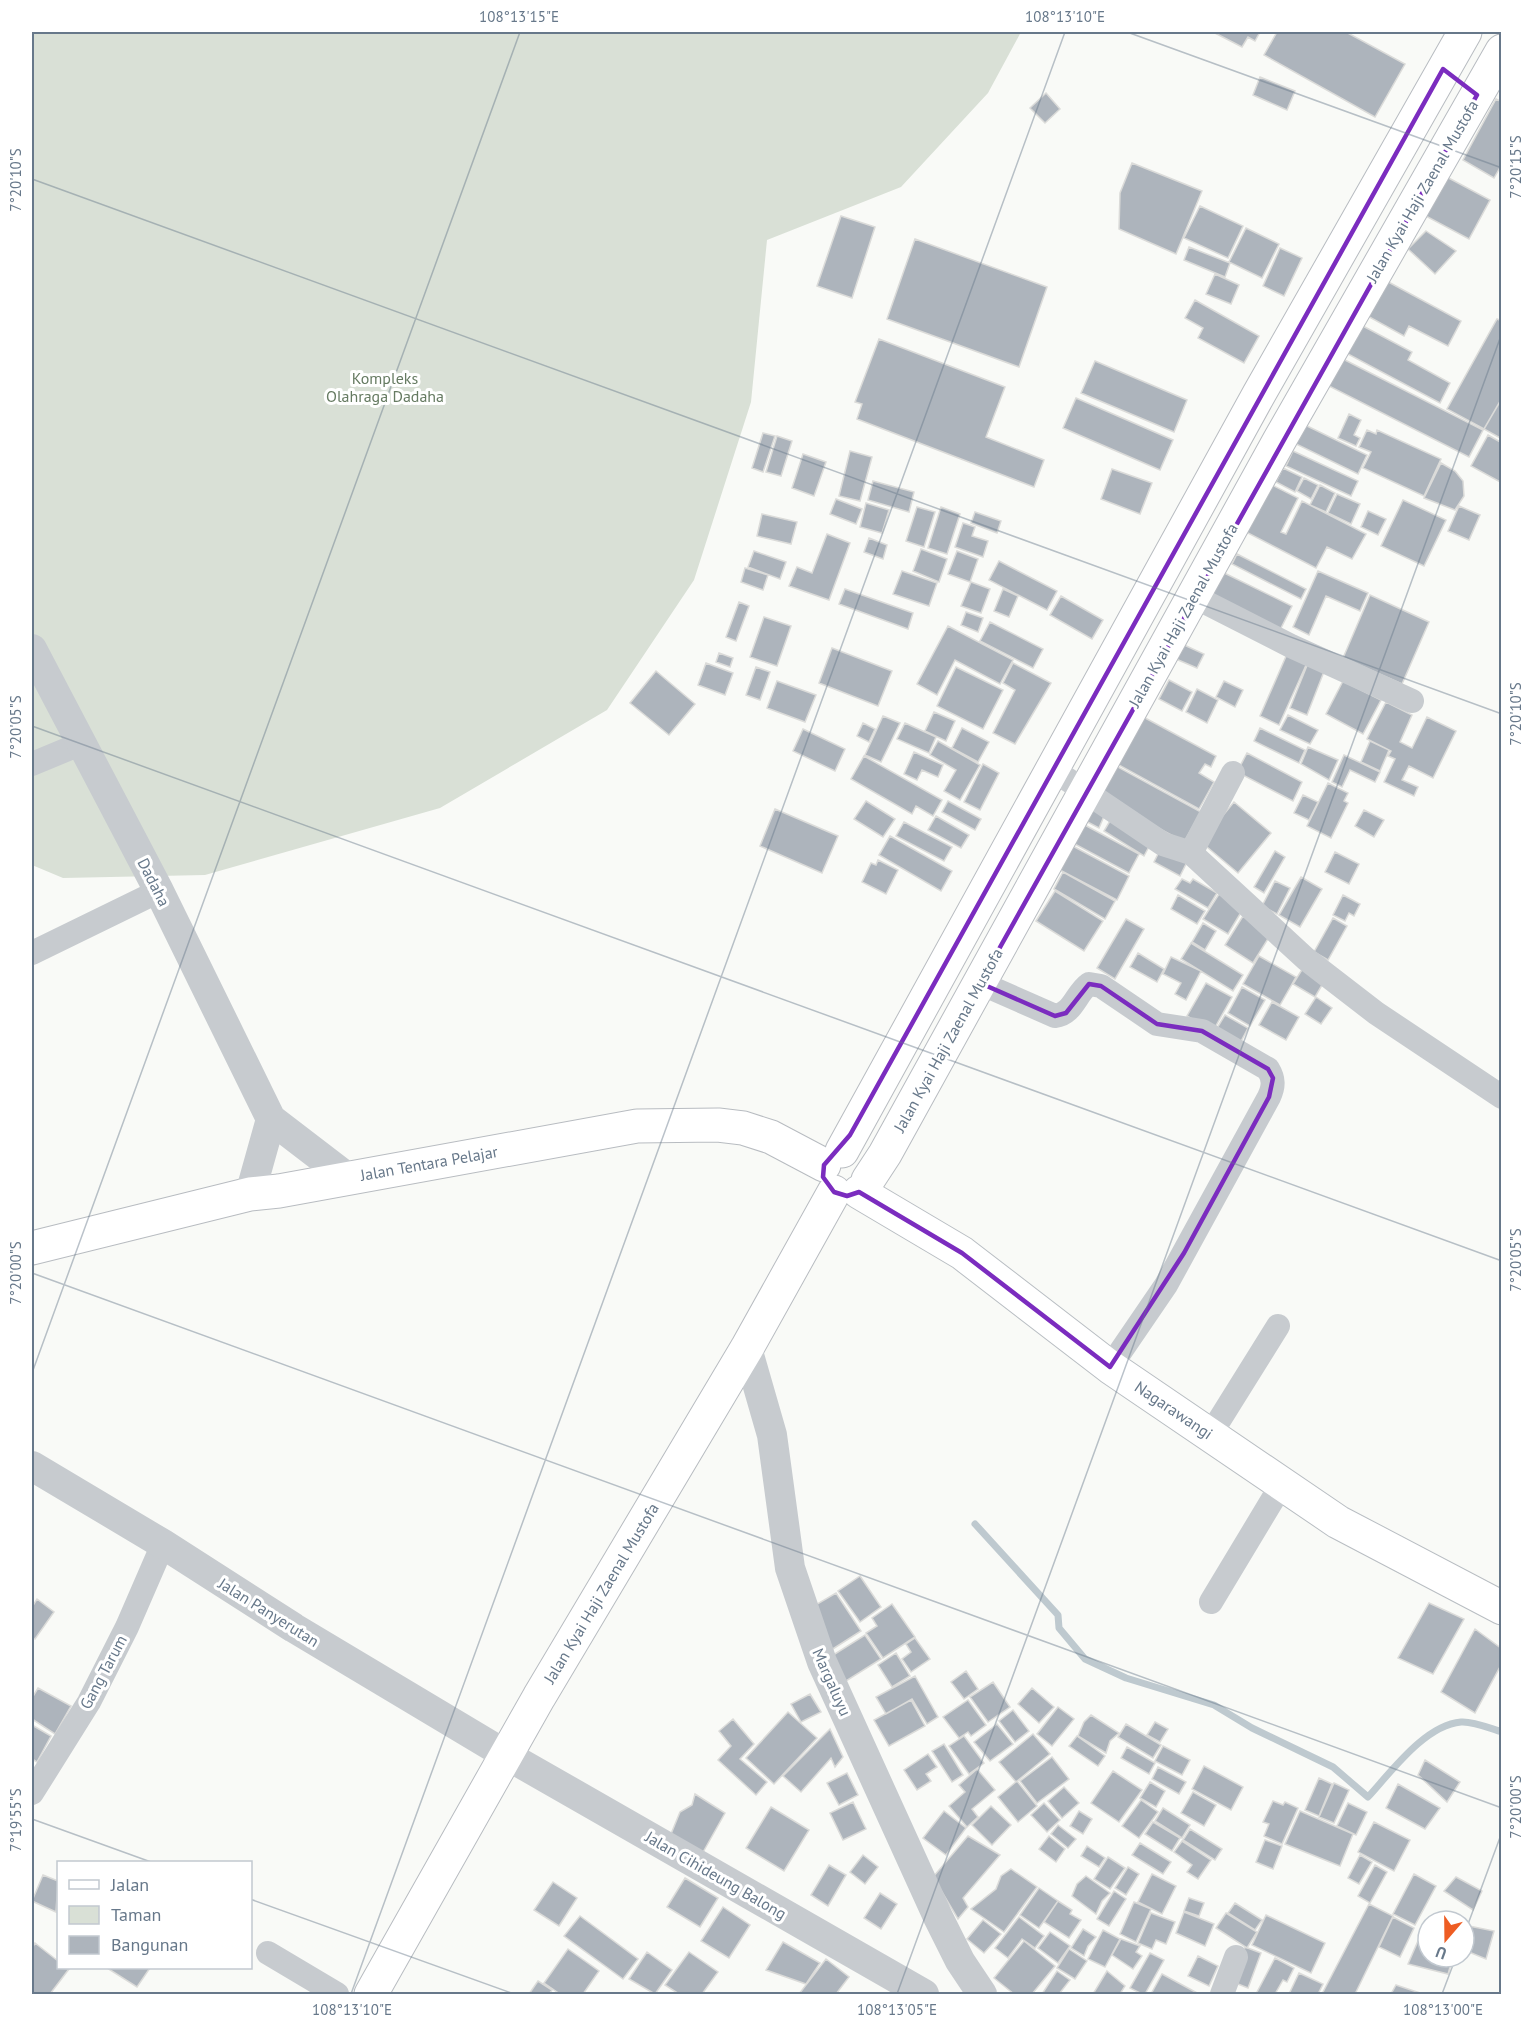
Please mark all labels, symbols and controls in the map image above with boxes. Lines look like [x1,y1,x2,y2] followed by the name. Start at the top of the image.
[479,7,559,26] text: 108°13'15"E
[1025,7,1105,26] text: 108°13'10"E
[1361,96,1482,286] street label: Jalan Kyai Haji Zaenal Mustofa
[1506,135,1525,199] text: 7°20'15"S
[6,148,25,212] text: 7°20'10"S
[326,368,444,406] park label: Kompleks Olahraga Dadaha
[1124,520,1242,711] street label: Jalan Kyai Haji Zaenal Mustofa
[1506,682,1525,746] text: 7°20'10"S
[6,695,25,759] text: 7°20'05"S
[133,854,175,910] street label: Dadaha
[889,945,1007,1136] street label: Jalan Kyai Haji Zaenal Mustofa
[358,1141,500,1185] street label: Jalan Tentara Pelajar
[1506,1228,1525,1292] text: 7°20'05"S
[6,1241,25,1305] text: 7°20'00"S
[1131,1377,1217,1443] street label: Nagarawangi
[539,1499,663,1688] street label: Jalan Kyai Haji Zaenal Mustofa
[214,1573,323,1651] street label: Jalan Panyerutan
[75,1632,131,1712] street label: Gang Tarum
[808,1645,856,1719] street label: Margaluyu
[1506,1775,1525,1839] text: 7°20'00"S
[6,1788,25,1852] text: 7°19'55"S
[641,1826,790,1924] street label: Jalan Cihideung Balong
[57,1861,252,1969] legend
[110,1873,149,1896] text: Jalan
[111,1903,161,1926] text: Taman
[1416,1909,1476,1969] north arrow
[111,1933,188,1956] text: Bangunan
[1433,1942,1449,1964] text: U
[312,2000,392,2019] text: 108°13'10"E
[857,2000,937,2019] text: 108°13'05"E
[1403,2000,1483,2019] text: 108°13'00"E

